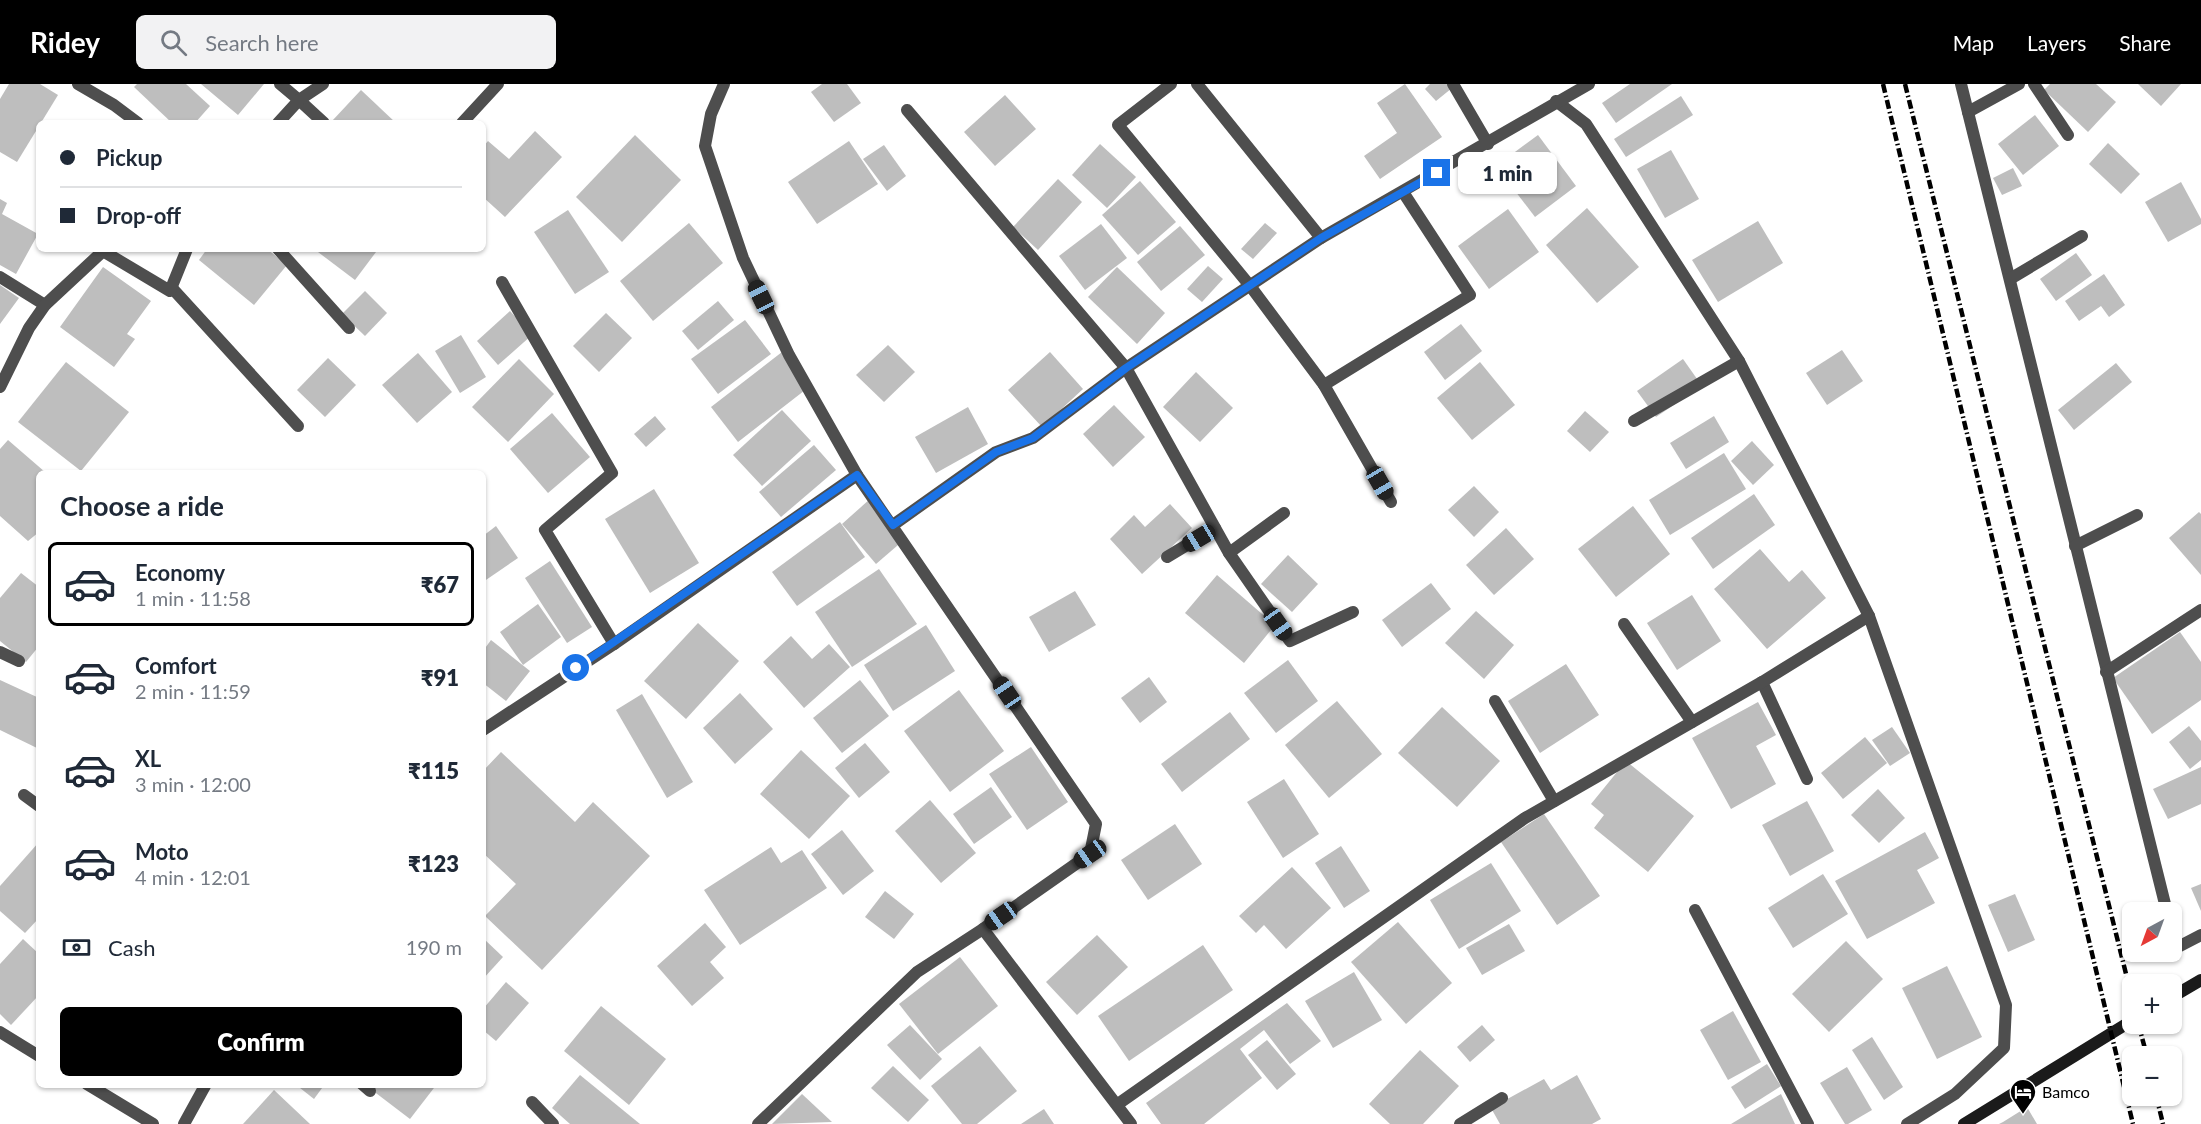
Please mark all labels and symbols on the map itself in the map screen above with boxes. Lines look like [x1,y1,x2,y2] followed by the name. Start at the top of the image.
[1458,152,1557,194] callout: 1 min
[1423,159,1450,186] route end
[745,277,777,317] car
[1363,463,1397,503] car
[1179,521,1219,555] car
[1260,604,1296,644] car
[562,654,589,681] route start
[989,673,1025,713] car
[1070,836,1110,872] car
[981,898,1021,934] car
[2122,902,2182,962] north arrow
[2008,1077,2038,1115] hotel icon: Bamco
[2042,1082,2090,1101] place label: Bamco

